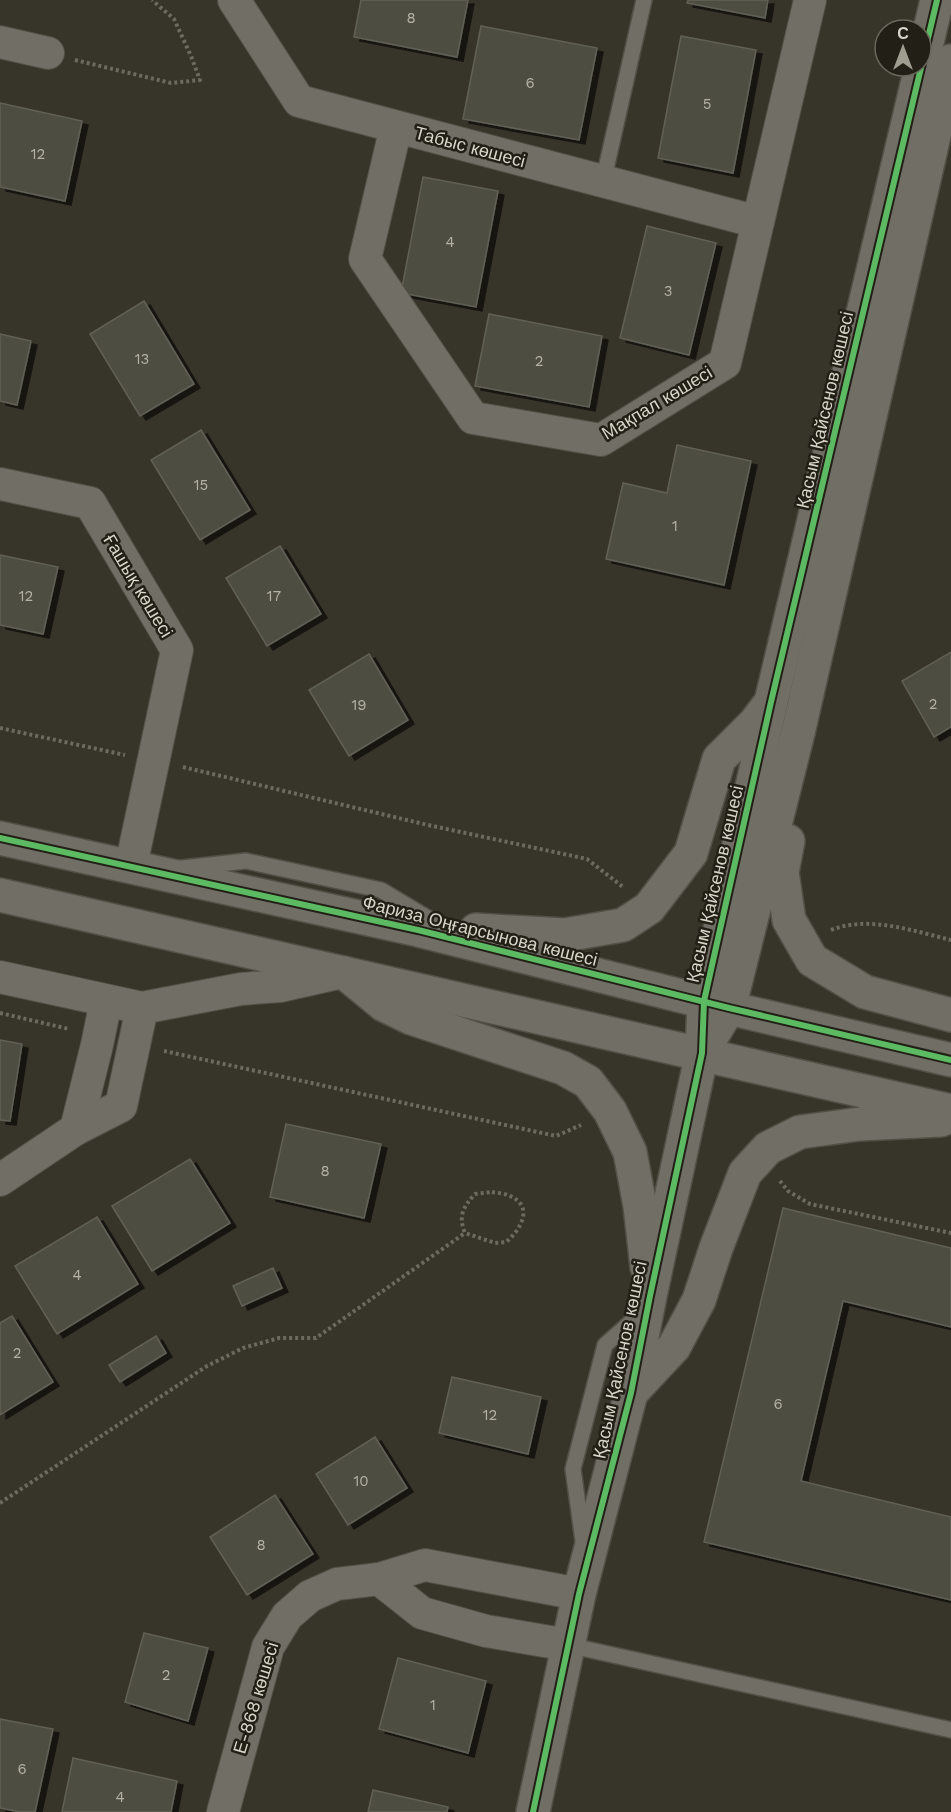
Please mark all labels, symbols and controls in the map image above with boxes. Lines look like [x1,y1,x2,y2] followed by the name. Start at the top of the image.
[406,9,416,27] house number: 8
[873,18,933,78] north arrow
[897,24,909,43] text: С
[525,74,535,92] house number: 6
[703,95,711,113] house number: 5
[412,122,528,171] street label: Табыс көшесі
[31,145,45,163] house number: 12
[445,233,455,251] house number: 4
[664,282,672,300] house number: 3
[792,309,857,510] street label: Қасым Қайсенов көшесі
[135,350,149,368] house number: 13
[535,352,543,370] house number: 2
[598,361,716,444] street label: Мақпал көшесі
[194,476,208,494] house number: 15
[672,517,678,535] house number: 1
[99,530,177,641] street label: Ғашық көшесі
[19,587,33,605] house number: 12
[267,587,281,605] house number: 17
[929,695,937,713] house number: 2
[351,696,367,714] house number: 19
[682,783,747,984] street label: Қасым Қайсенов көшесі
[360,891,600,970] street label: Фариза Оңғарсынова көшесі
[320,1162,330,1180] house number: 8
[588,1259,651,1461] street label: Қасым Қайсенов көшесі
[72,1266,82,1284] house number: 4
[13,1344,21,1362] house number: 2
[773,1395,783,1413] house number: 6
[483,1406,497,1424] house number: 12
[353,1472,369,1490] house number: 10
[256,1536,266,1554] house number: 8
[229,1639,282,1756] street label: Е-868 көшесі
[162,1666,170,1684] house number: 2
[430,1696,436,1714] house number: 1
[17,1760,27,1778] house number: 6
[115,1788,125,1806] house number: 4

